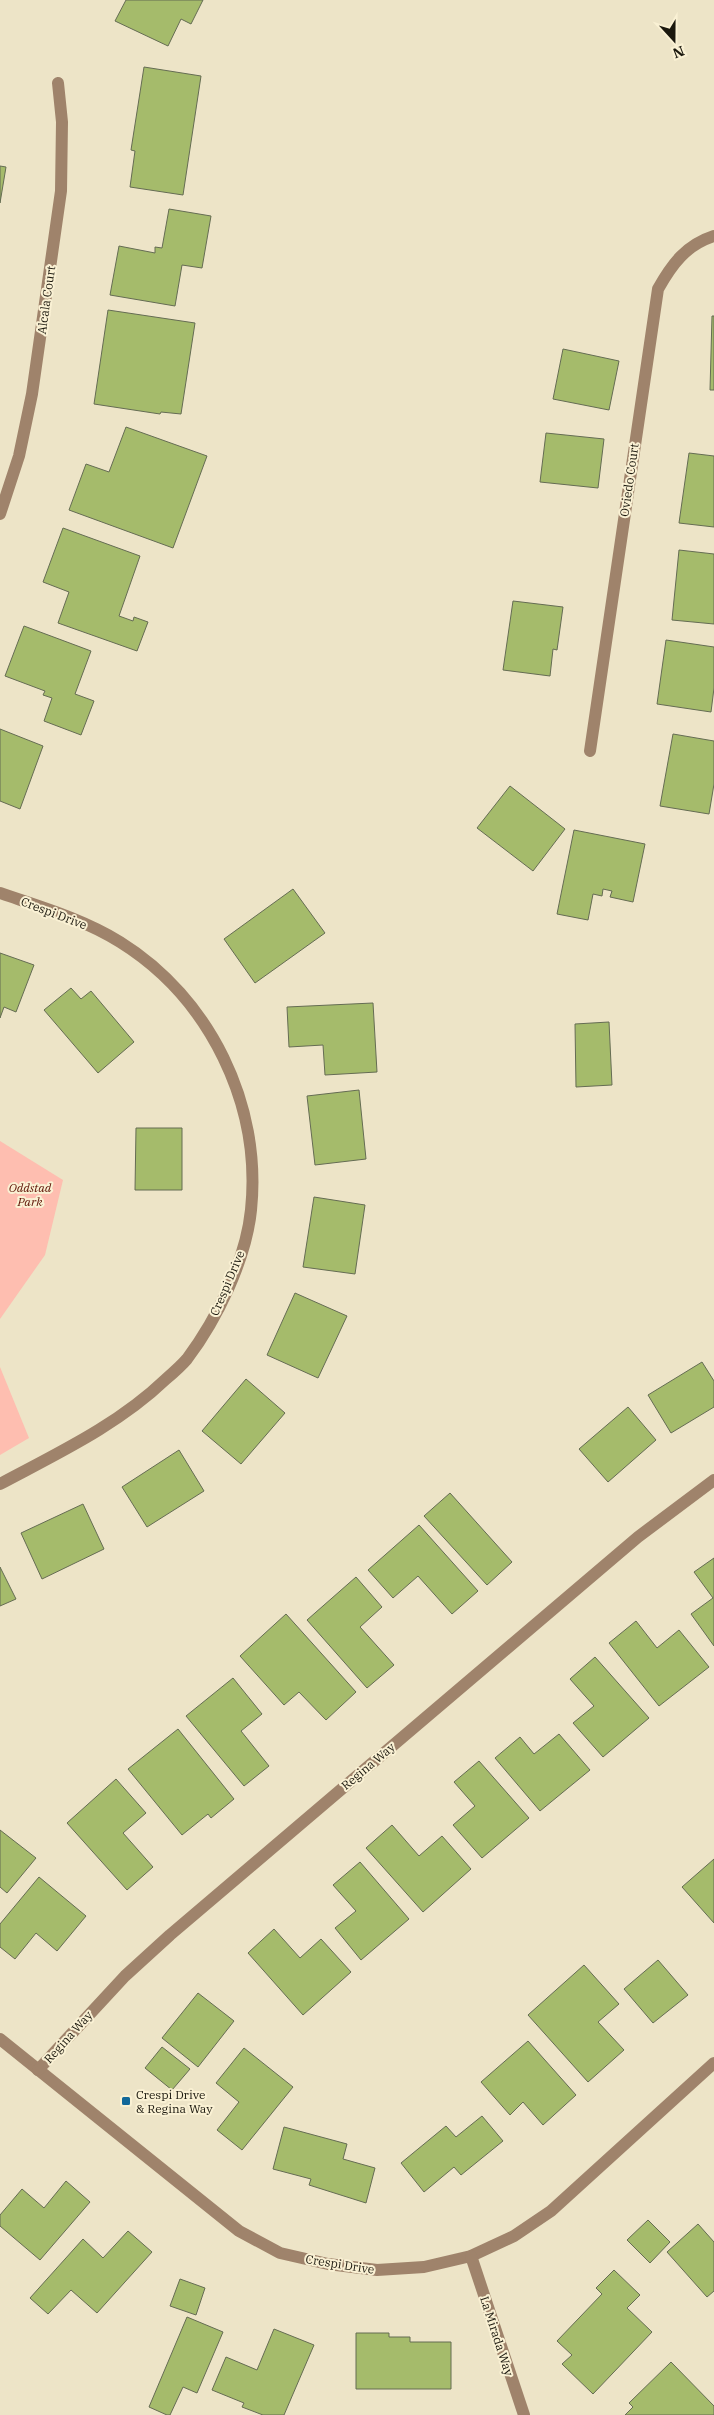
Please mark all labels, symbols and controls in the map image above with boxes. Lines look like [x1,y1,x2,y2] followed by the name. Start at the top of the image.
[649,15,699,65] north arrow
[670,42,687,63] text: N
[34,265,58,335] street label: Alcala Court
[616,442,642,518] street label: Oviedo Court
[19,894,89,932] street label: Crespi Drive
[9,1180,52,1209] park label: Oddstad Park
[207,1248,247,1318] street label: Crespi Drive
[338,1739,398,1793] street label: Regina Way
[41,2007,96,2066] street label: Regina Way
[136,2087,213,2116] place label: Crespi Drive & Regina Way
[120,2095,132,2107] marker: Crespi Drive & Regina Way
[305,2251,375,2277] street label: Crespi Drive
[477,2294,517,2378] street label: La Mirada Way

